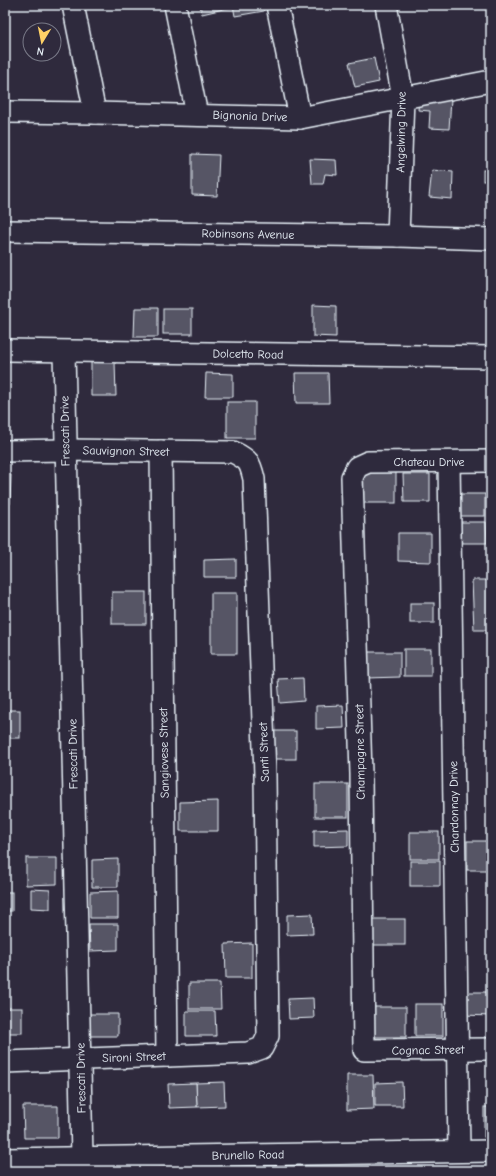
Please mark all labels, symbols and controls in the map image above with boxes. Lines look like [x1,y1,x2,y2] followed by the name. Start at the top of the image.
[22,22,62,62] north arrow
[36,44,45,58] text: N
[393,91,409,173] street label: Angelwing Drive
[212,108,288,124] street label: Bignonia Drive
[202,226,294,242] street label: Robinsons Avenue
[212,346,284,362] street label: Dolcetto Road
[57,396,73,466] street label: Frescati Drive
[83,443,170,459] street label: Sauvignon Street
[393,455,465,469] street label: Chateau Drive
[352,704,368,800] street label: Champagne Street
[156,707,172,798] street label: Sangiovese Street
[65,719,81,789] street label: Frescati Drive
[256,721,272,782] street label: Santi Street
[446,761,462,853] street label: Chardonnay Drive
[392,1042,465,1058] street label: Cognac Street
[73,1043,89,1113] street label: Frescati Drive
[102,1049,167,1065] street label: Sironi Street
[212,1147,284,1163] street label: Brunello Road

